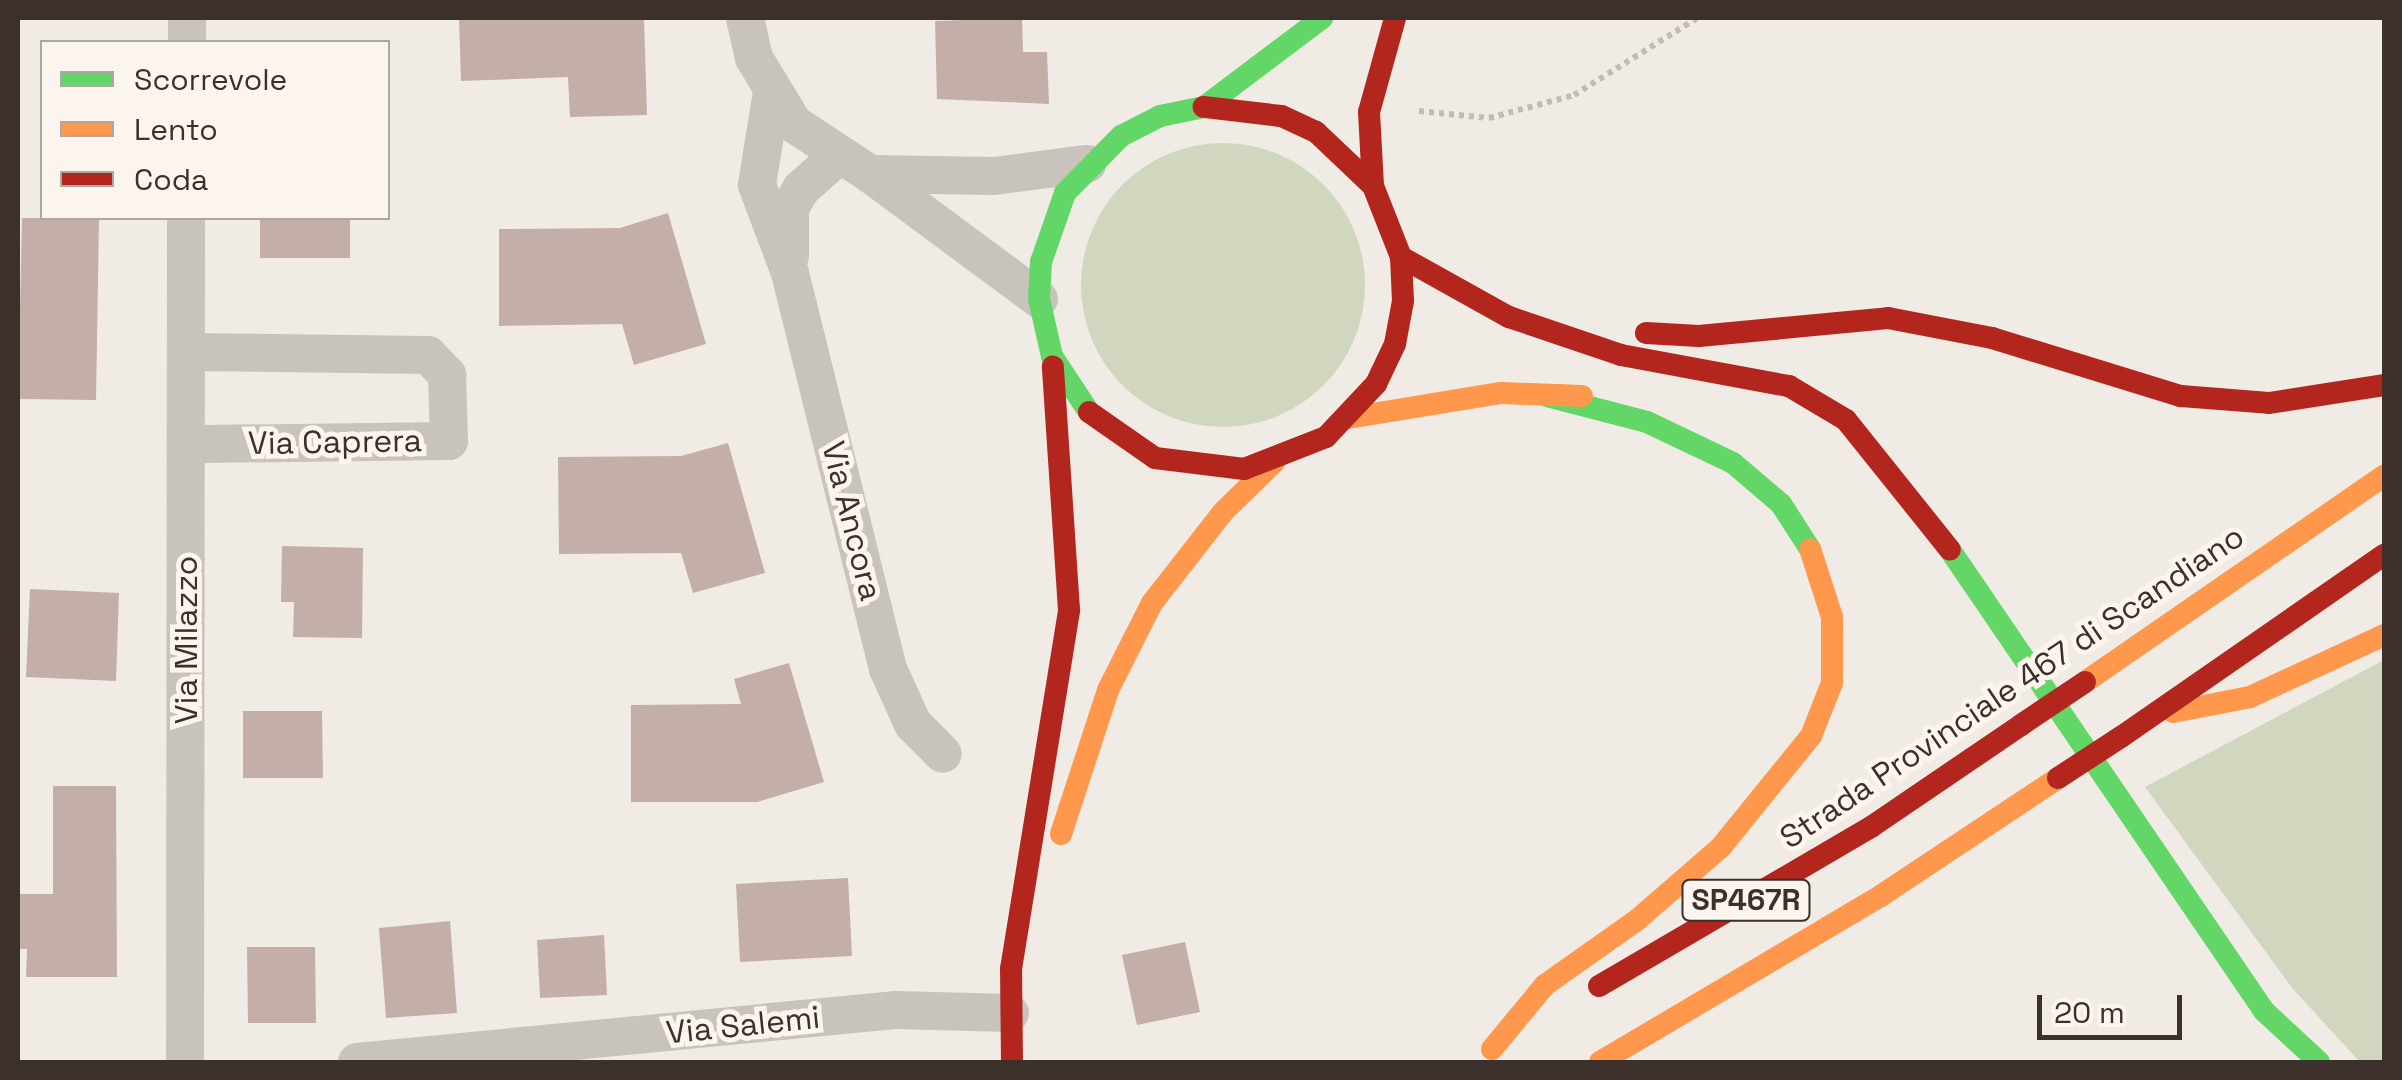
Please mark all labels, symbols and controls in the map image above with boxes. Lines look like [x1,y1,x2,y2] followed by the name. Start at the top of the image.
[40,40,390,220] legend
[134,60,287,99] text: Scorrevole
[134,110,218,149] text: Lento
[134,160,208,199] text: Coda
[248,421,422,463] street label: Via Caprera
[814,437,890,605] street label: Via Ancora
[1773,517,2251,857] street label: Strada Provinciale 467 di Scandiano
[167,556,205,724] street label: Via Milazzo
[1681,875,1811,925] road number: SP467R
[2042,975,2187,1037] scale bar
[2054,993,2125,1032] text: 20 m
[664,998,822,1052] street label: Via Salemi

